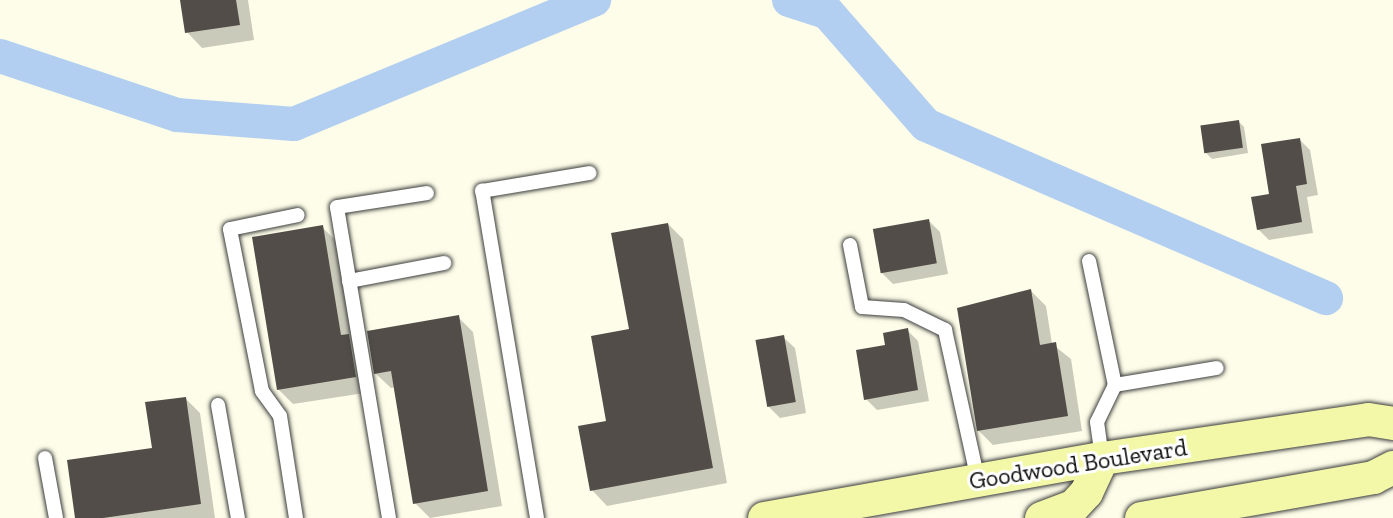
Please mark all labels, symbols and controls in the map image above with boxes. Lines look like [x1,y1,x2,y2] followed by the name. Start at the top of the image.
[967,433,1189,495] street label: Goodwood Boulevard

